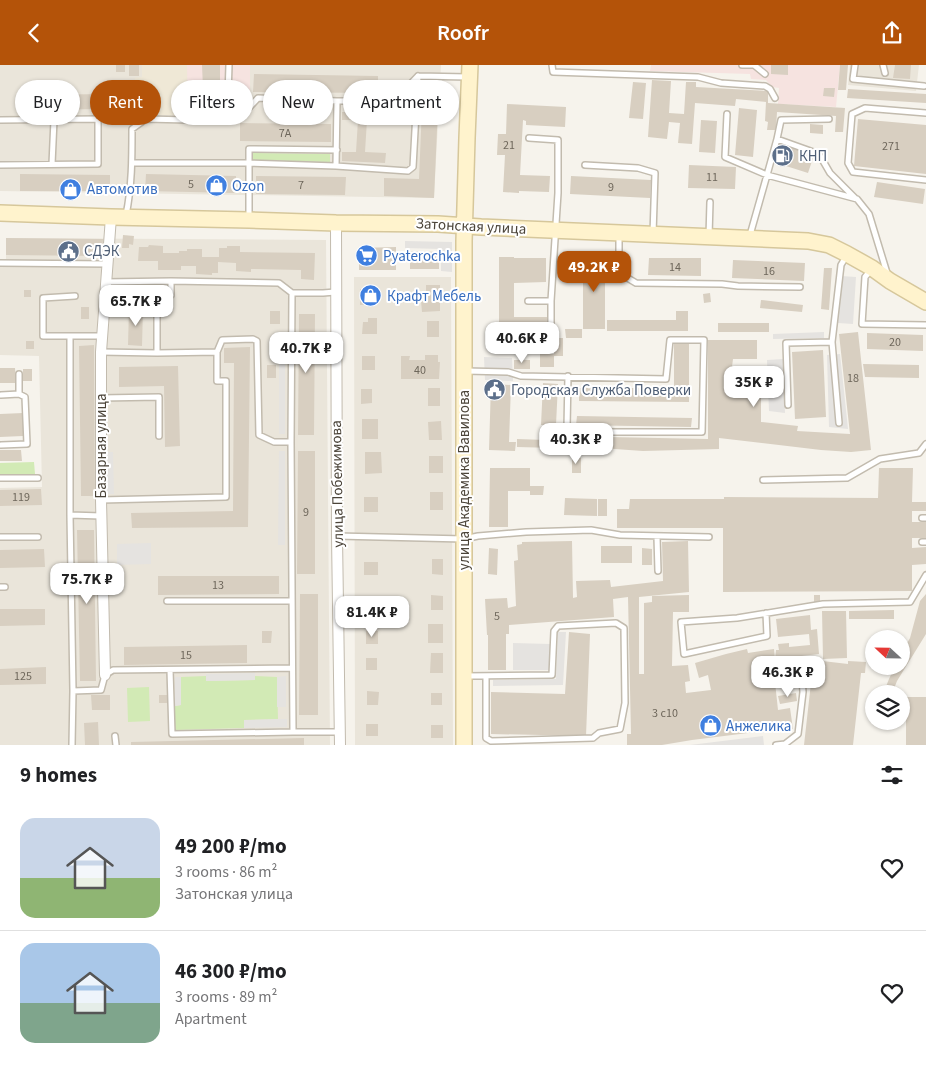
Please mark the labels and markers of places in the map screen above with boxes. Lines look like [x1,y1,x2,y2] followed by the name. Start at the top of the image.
[771,144,795,168] fuel station icon: КНП
[799,146,827,167] place label: КНП
[204,174,228,198] shop icon: Ozon
[232,176,264,197] place label: Ozon
[59,177,83,201] shop icon: Автомотив
[87,179,158,200] place label: Автомотив
[56,239,80,263] public building icon: СДЭК
[84,241,120,262] place label: СДЭК
[355,244,379,268] supermarket icon: Pyaterochka
[383,246,461,267] place label: Pyaterochka
[548,251,640,293] pin: 49.2K ₽
[359,284,383,308] shop icon: Крафт Мебель
[90,285,182,327] pin: 65.7K ₽
[387,286,481,307] place label: Крафт Мебель
[476,321,568,364] pin: 40.6K ₽
[260,331,352,374] pin: 40.7K ₽
[719,365,789,408] pin: 35K ₽
[483,378,507,402] public building icon: Городская Служба Поверки
[511,380,691,401] place label: Городская Служба Поверки
[530,423,622,465] pin: 40.3K ₽
[41,563,133,605] pin: 75.7K ₽
[326,595,418,638] pin: 81.4K ₽
[742,655,834,698] pin: 46.3K ₽
[698,714,722,738] shop icon: Анжелика
[726,716,791,737] place label: Анжелика

